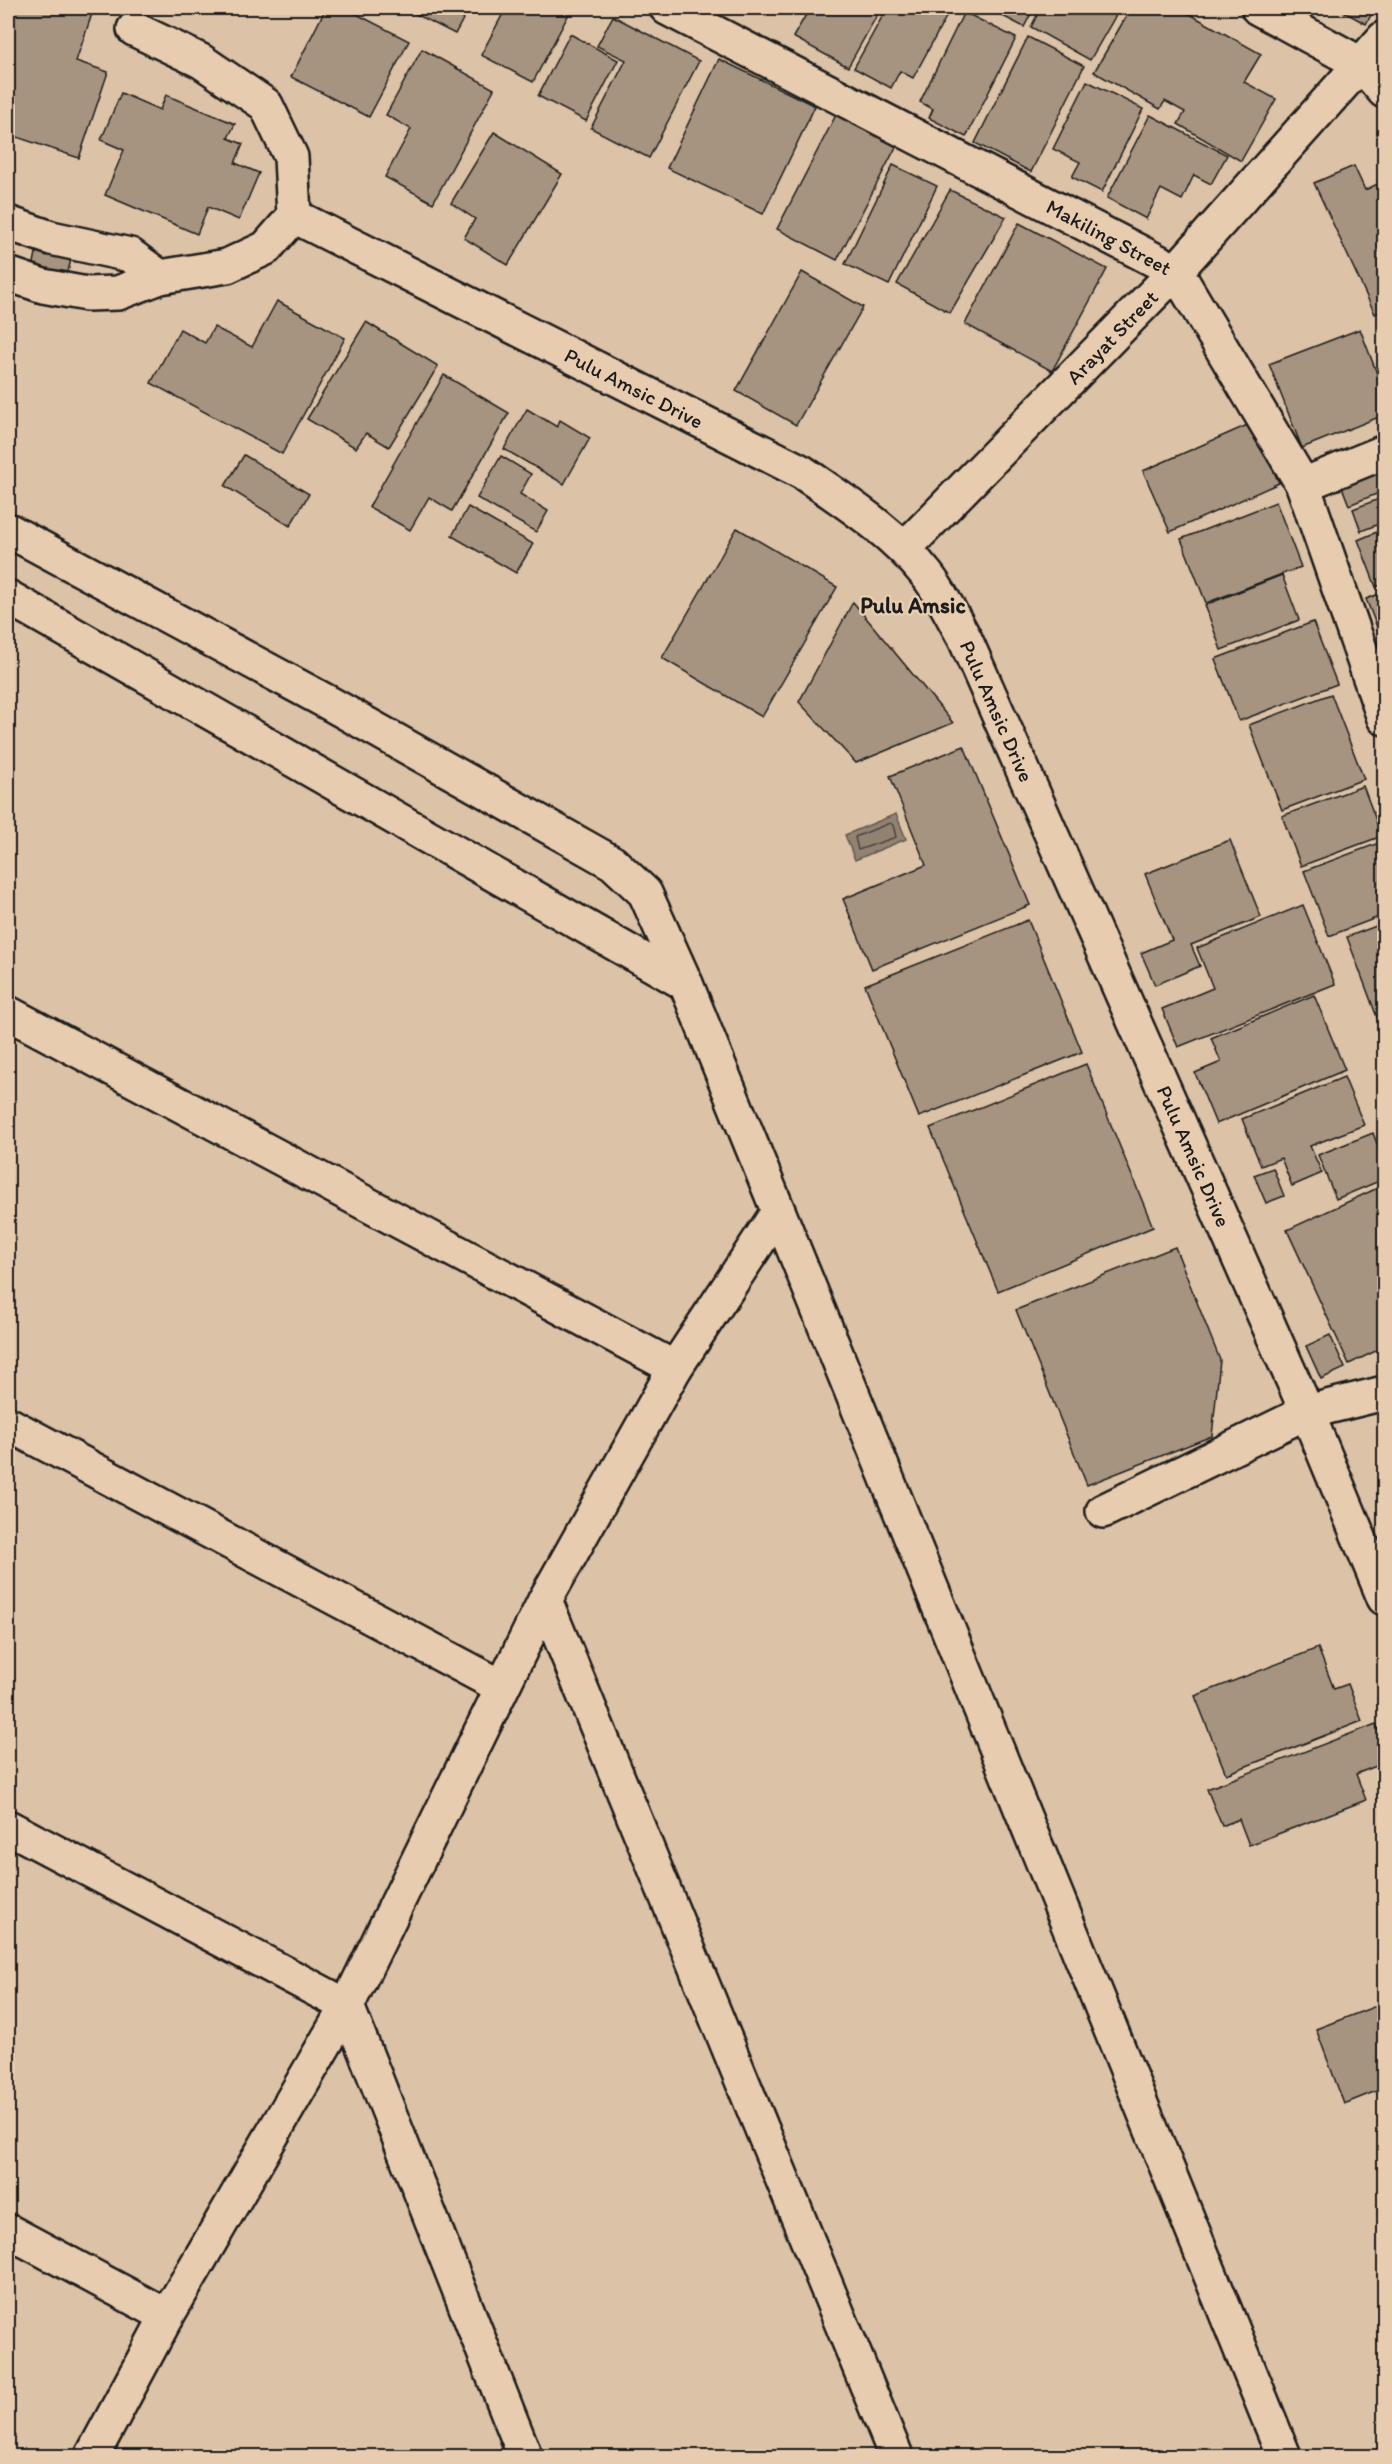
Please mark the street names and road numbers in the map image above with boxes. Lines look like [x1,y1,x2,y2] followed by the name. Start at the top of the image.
[1042,194,1176,281] street label: Makiling Street
[1061,285,1163,389] street label: Arayat Street
[560,342,708,434] street label: Pulu Amsic Drive
[955,636,1039,786] street label: Pulu Amsic Drive
[1152,1081,1236,1231] street label: Pulu Amsic Drive

